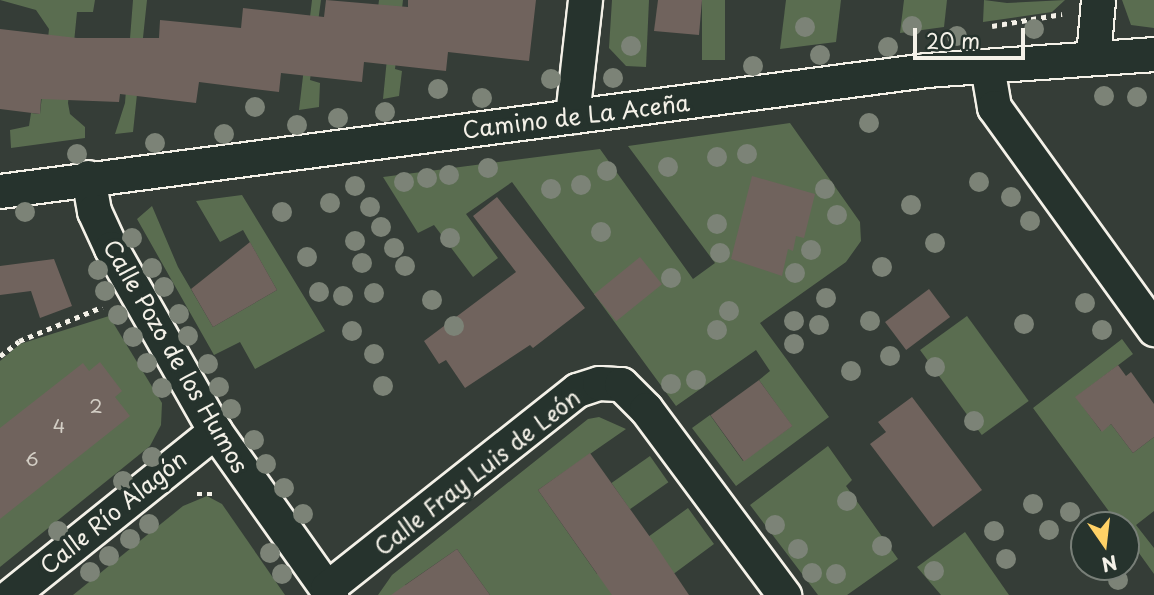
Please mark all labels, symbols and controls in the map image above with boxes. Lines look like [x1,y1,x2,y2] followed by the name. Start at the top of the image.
[916,14,1028,58] scale bar
[926,24,980,56] text: 20 m
[461,88,691,144] street label: Camino de La Aceña
[97,233,255,479] street label: Calle Pozo de los Humos
[368,383,586,561] street label: Calle Fray Luis de León
[89,395,103,417] house number: 2
[53,415,65,437] house number: 4
[33,443,193,581] street label: Calle Río Alagón
[25,448,39,470] house number: 6
[1070,511,1140,581] north arrow
[1099,549,1120,580] text: N

